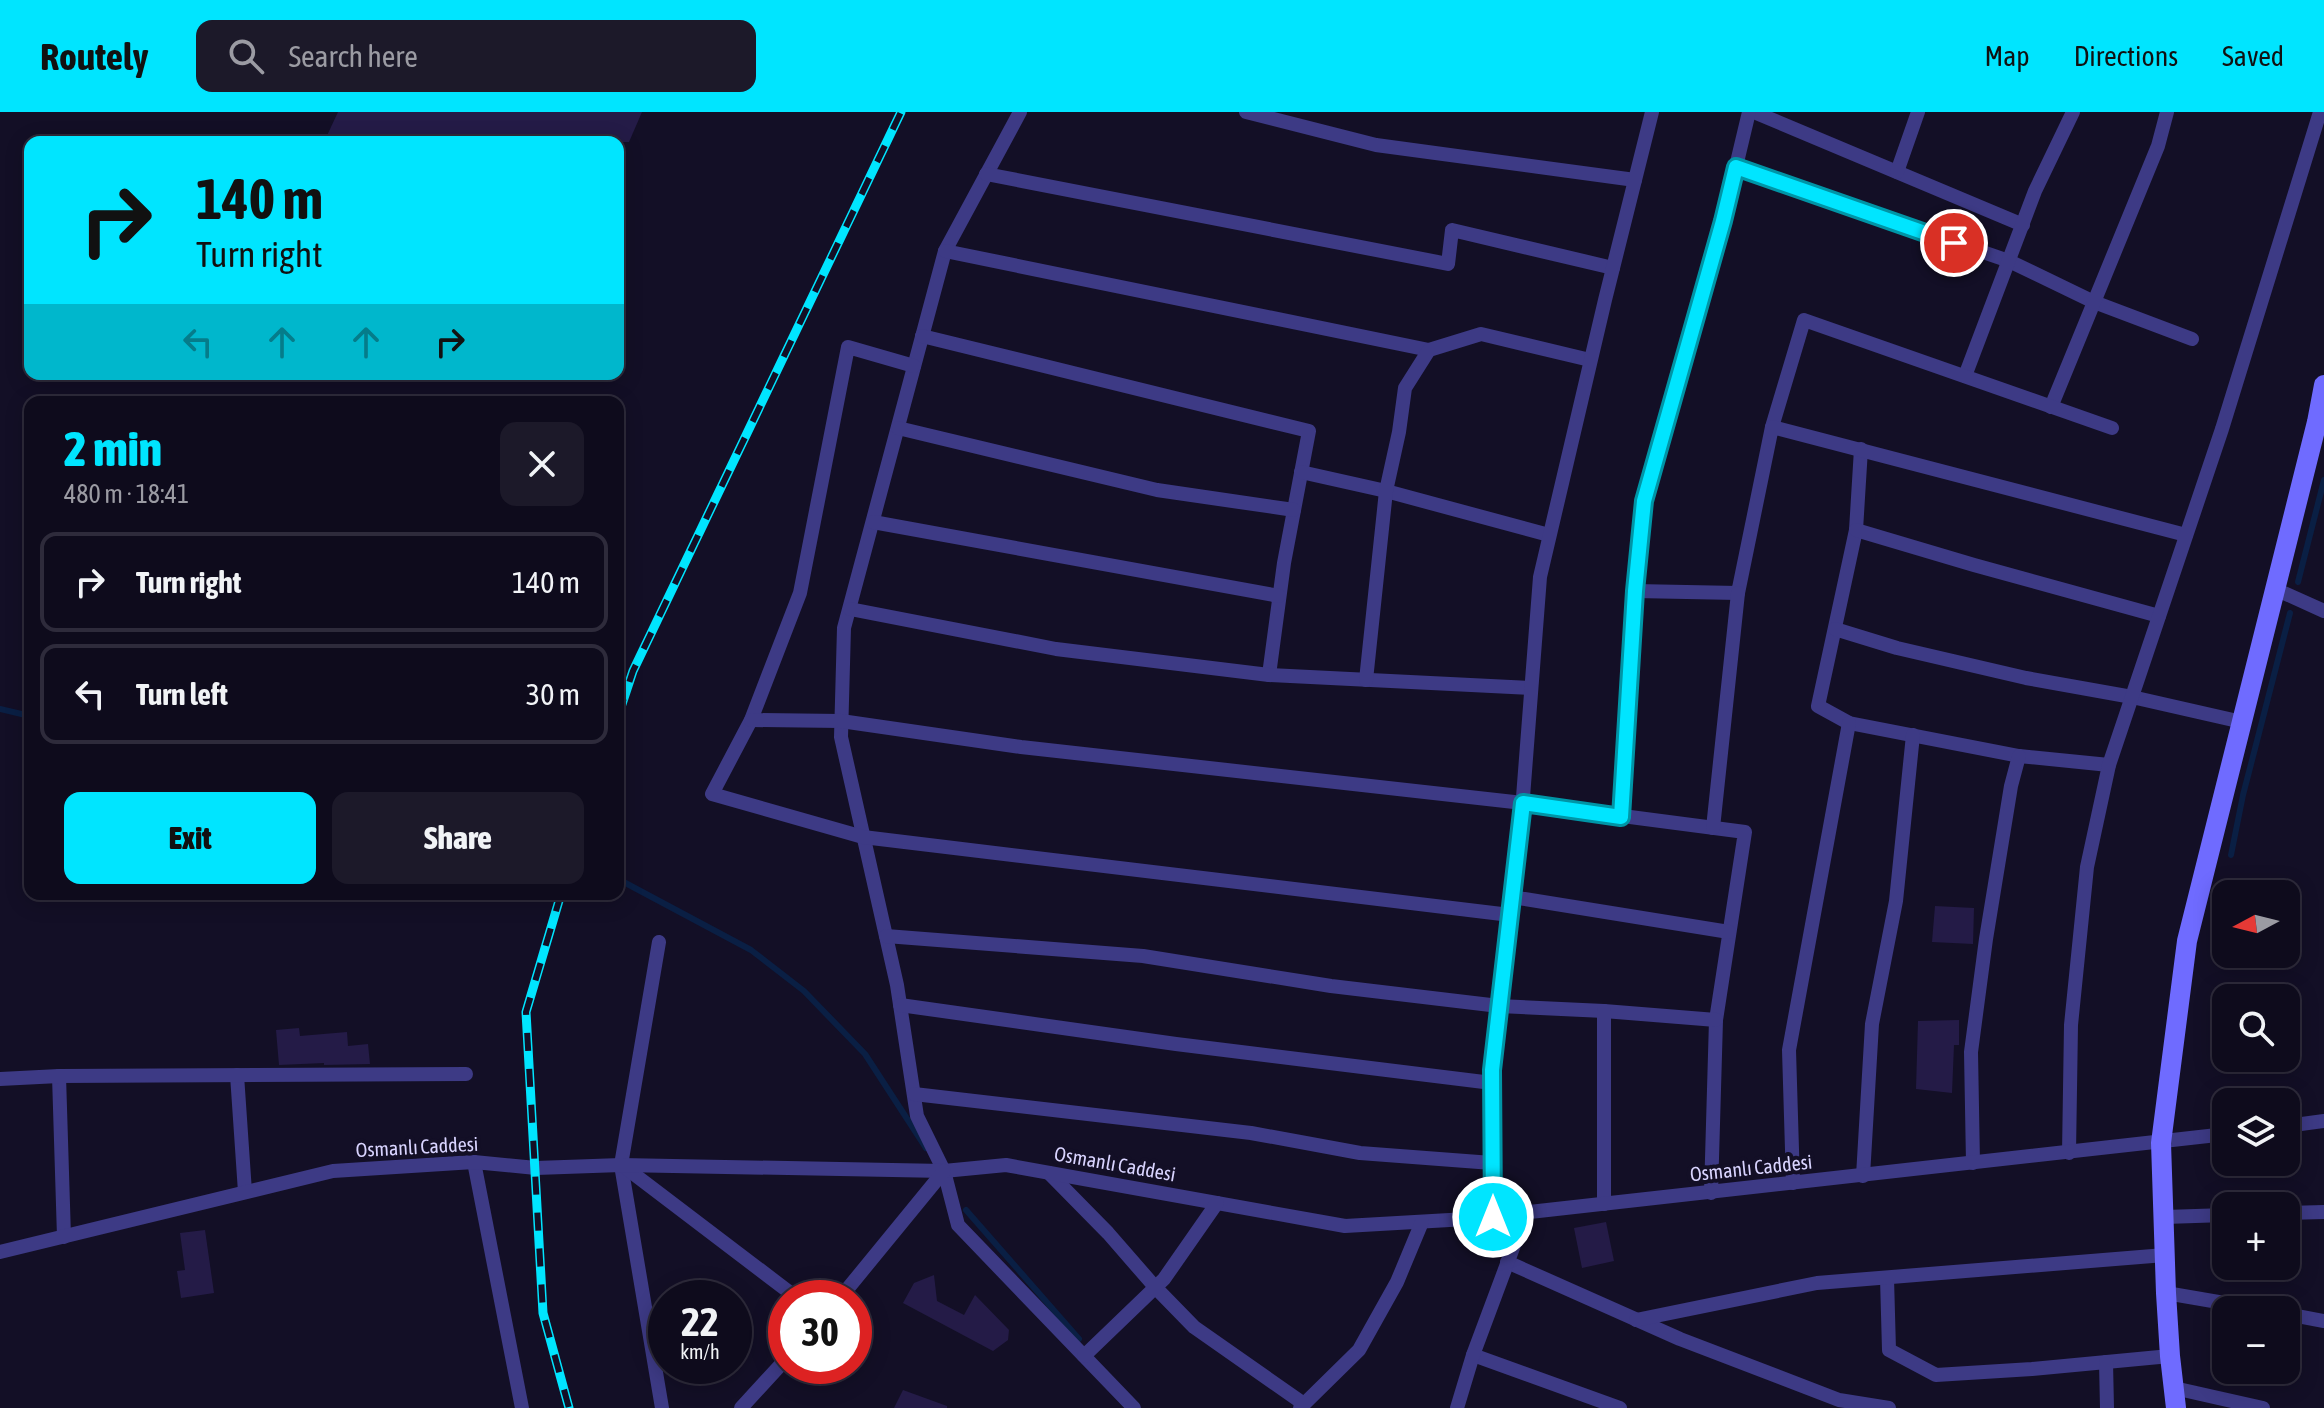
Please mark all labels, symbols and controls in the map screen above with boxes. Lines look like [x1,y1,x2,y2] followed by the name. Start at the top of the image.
[196,20,756,92] search box
[224,34,268,78] icon: search
[40,35,148,78] text: Routely
[288,39,418,73] text: Search here
[1985,40,2030,72] text: Map
[2074,40,2178,72] text: Directions
[2222,40,2284,72] text: Saved
[196,167,323,231] text: 140 m
[64,168,168,272] icon: right
[1920,209,1988,277] pin
[1932,221,1976,265] icon: arrive
[196,233,323,275] text: Turn right
[176,320,220,364] icon: left
[260,320,304,364] icon: ahead
[344,320,388,364] icon: ahead
[428,320,472,364] icon: right
[64,421,162,476] text: 2 min
[500,422,584,506] button: close
[64,479,189,509] text: 480 m · 18:41
[68,560,112,604] icon: right
[136,565,242,599] text: Turn right
[512,565,580,599] text: 140 m
[68,672,112,716] icon: left
[136,677,228,711] text: Turn left
[526,677,580,711] text: 30 m
[64,792,316,884] button: Exit
[332,792,584,884] button: Share
[2212,880,2300,968] north arrow
[2212,880,2300,1384] map controls
[2212,984,2300,1072] button: search
[2212,1088,2300,1176] button: layers
[355,1132,479,1161] street label: Osmanlı Caddesi
[1053,1142,1178,1185] street label: Osmanlı Caddesi
[1689,1150,1813,1185] street label: Osmanlı Caddesi
[1451,1175,1535,1259] position arrow
[2212,1192,2300,1280] button: +
[768,1280,872,1384] speed limit sign: 30
[2212,1296,2300,1384] button: −
[681,1299,719,1344] text: 22
[680,1340,720,1363] text: km/h

